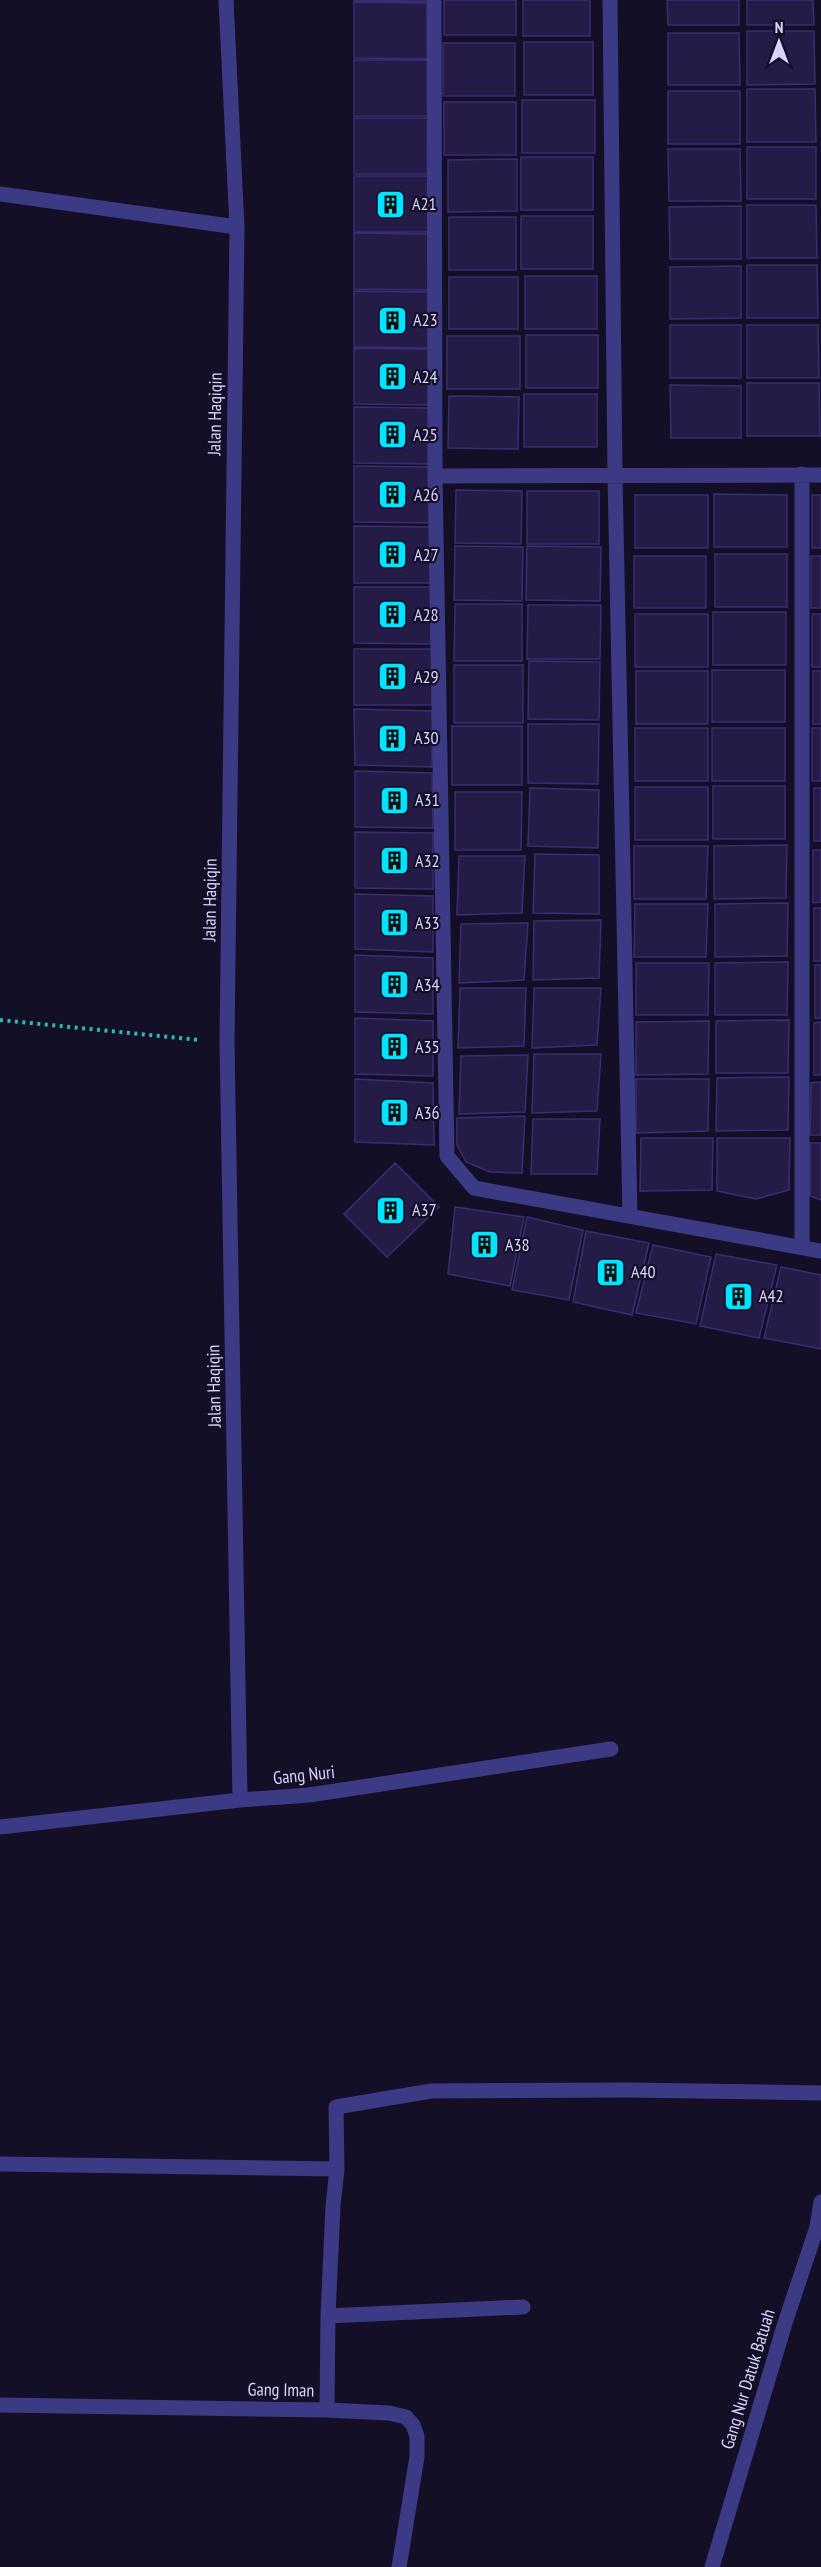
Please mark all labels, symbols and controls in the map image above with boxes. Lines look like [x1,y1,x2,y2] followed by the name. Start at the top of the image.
[749,12,809,72] north arrow
[775,17,783,37] text: N
[375,188,407,220] building icon: A21
[412,192,437,215] place label: A21
[376,304,408,336] building icon: A23
[413,308,438,331] place label: A23
[376,361,408,393] building icon: A24
[413,365,438,388] place label: A24
[202,372,227,457] street label: Jalan Haqiqin
[376,419,408,451] building icon: A25
[413,423,438,446] place label: A25
[377,479,409,511] building icon: A26
[414,483,439,506] place label: A26
[377,539,409,571] building icon: A27
[414,543,439,566] place label: A27
[377,599,409,631] building icon: A28
[414,603,439,626] place label: A28
[377,661,409,693] building icon: A29
[414,665,439,688] place label: A29
[377,722,409,754] building icon: A30
[414,726,439,749] place label: A30
[378,784,410,816] building icon: A31
[415,788,440,811] place label: A31
[378,845,410,877] building icon: A32
[415,849,440,872] place label: A32
[197,858,222,943] street label: Jalan Haqiqin
[378,907,410,939] building icon: A33
[415,911,440,934] place label: A33
[378,969,410,1001] building icon: A34
[415,973,440,996] place label: A34
[378,1031,410,1063] building icon: A35
[415,1035,440,1058] place label: A35
[378,1097,410,1129] building icon: A36
[415,1101,440,1124] place label: A36
[375,1194,407,1226] building icon: A37
[412,1198,437,1221] place label: A37
[468,1229,500,1261] building icon: A38
[505,1233,530,1256] place label: A38
[594,1256,626,1288] building icon: A40
[631,1260,656,1283] place label: A40
[722,1280,754,1312] building icon: A42
[759,1284,784,1307] place label: A42
[201,1344,226,1429] street label: Jalan Haqiqin
[272,1760,336,1789] street label: Gang Nuri
[715,2306,780,2452] street label: Gang Nur Datuk Batuah
[248,2377,314,2402] street label: Gang Iman

